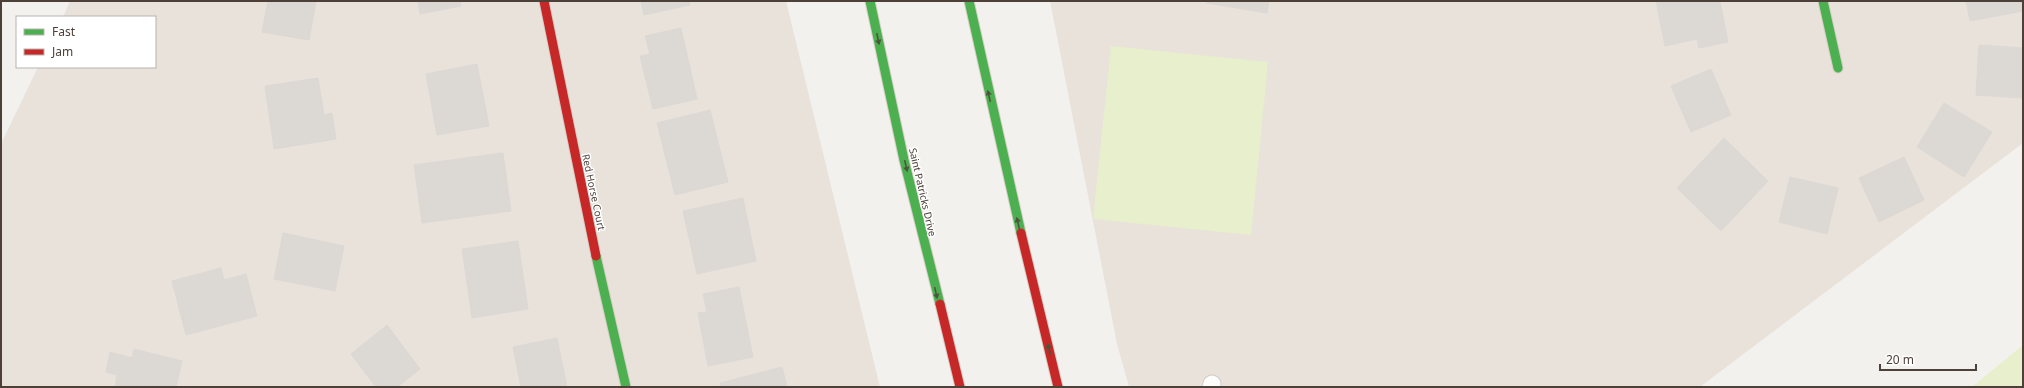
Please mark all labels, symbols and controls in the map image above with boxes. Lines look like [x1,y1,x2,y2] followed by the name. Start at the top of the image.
[16,16,156,68] legend
[52,23,76,40] text: Fast
[876,33,882,45] one-way arrow
[51,43,73,60] text: Jam
[986,90,992,102] one-way arrow
[906,146,940,238] street label: Saint Patricks Drive
[579,153,609,232] street label: Red Horse Court
[903,160,909,172] one-way arrow
[1015,217,1021,229] one-way arrow
[933,286,939,299] one-way arrow
[1045,343,1051,355] one-way arrow
[1880,346,1976,372] scale bar
[1886,351,1914,368] text: 20 m

